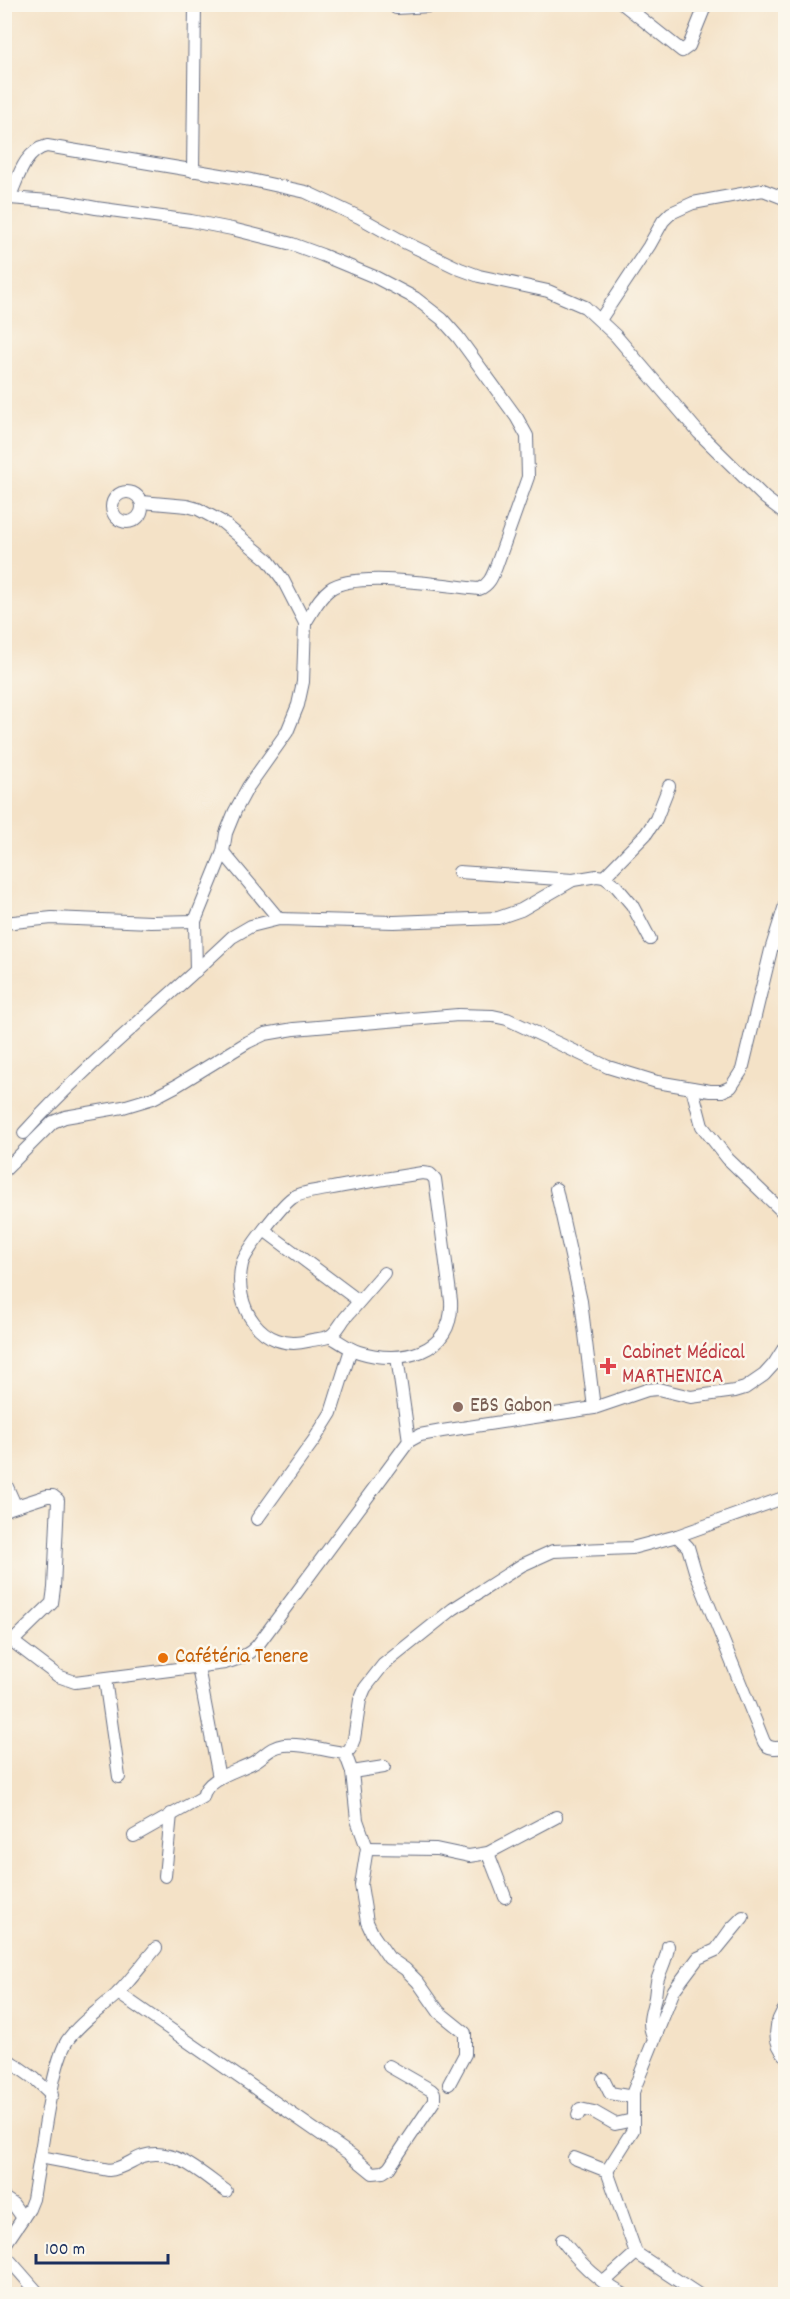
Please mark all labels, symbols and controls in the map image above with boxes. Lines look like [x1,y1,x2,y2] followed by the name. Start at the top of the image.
[622,1339,745,1393] place label: Cabinet Médical MARTHENICA
[599,1357,617,1375] marker: Cabinet Médical MARTHENICA
[470,1392,552,1422] place label: EBS Gabon
[451,1400,465,1414] marker: EBS Gabon
[175,1643,308,1673] place label: Cafétéria Tenere
[156,1651,170,1665] marker: Cafétéria Tenere
[36,2227,168,2265] scale bar
[45,2238,85,2263] text: 100 m

